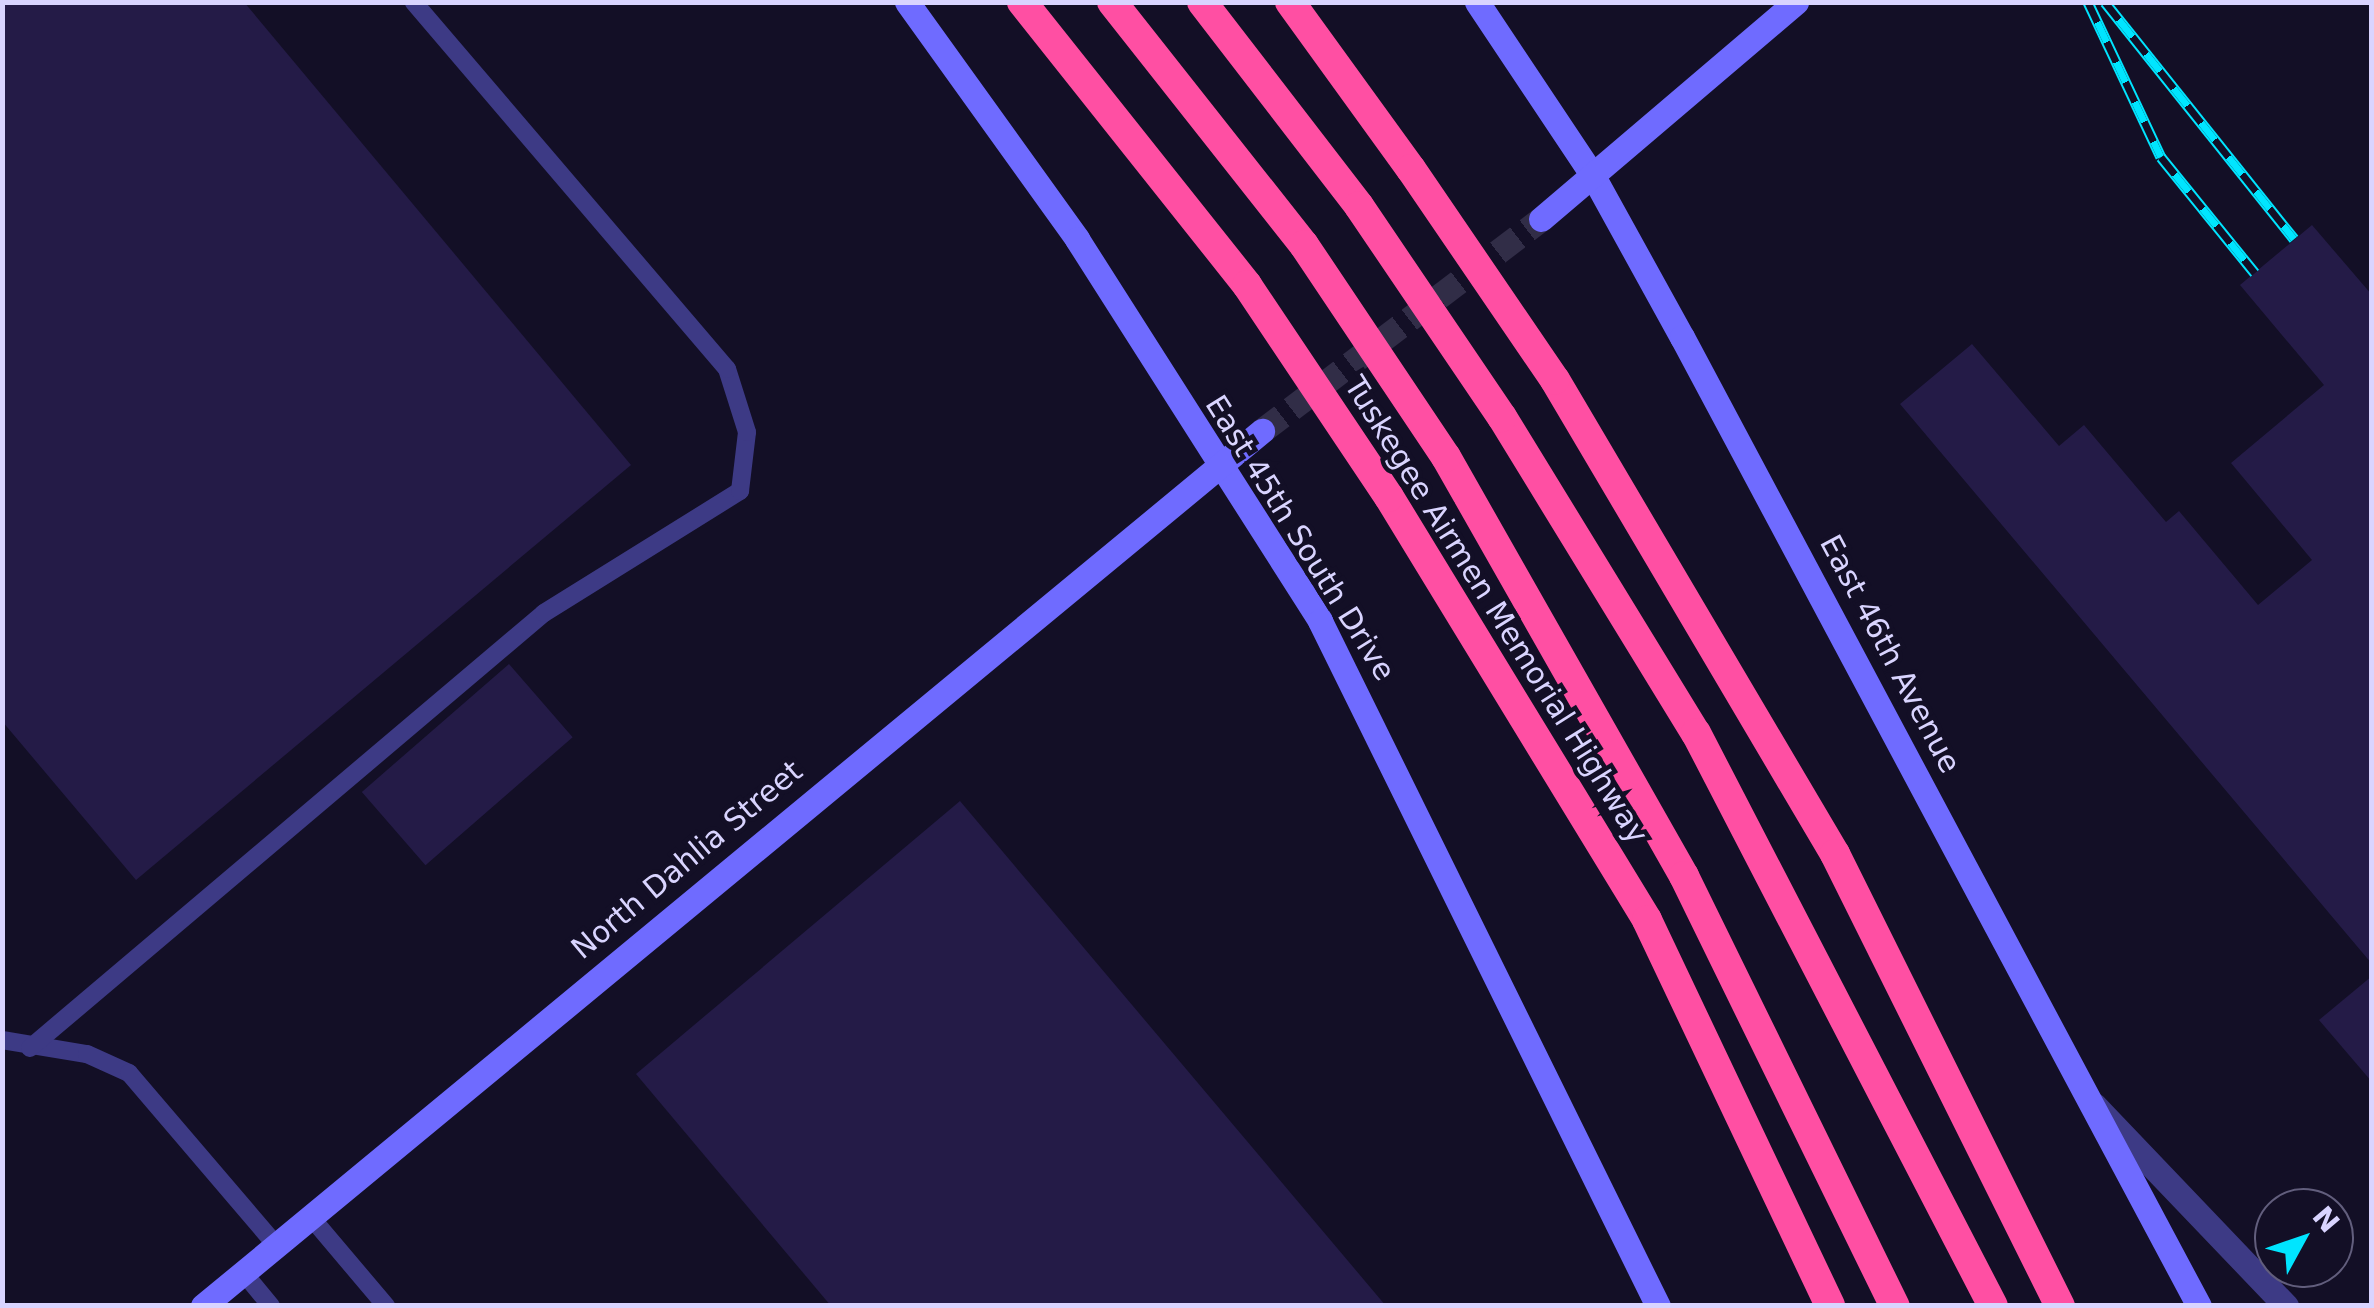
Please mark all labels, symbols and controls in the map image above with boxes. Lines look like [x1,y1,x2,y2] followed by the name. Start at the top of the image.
[1337,370,1655,850] street label: Tuskegee Airmen Memorial Highway
[1197,389,1403,687] street label: East 45th South Drive
[1812,529,1968,779] street label: East 46th Avenue
[564,753,810,967] street label: North Dahlia Street
[2254,1188,2354,1288] north arrow
[2306,1200,2346,1239] text: N

